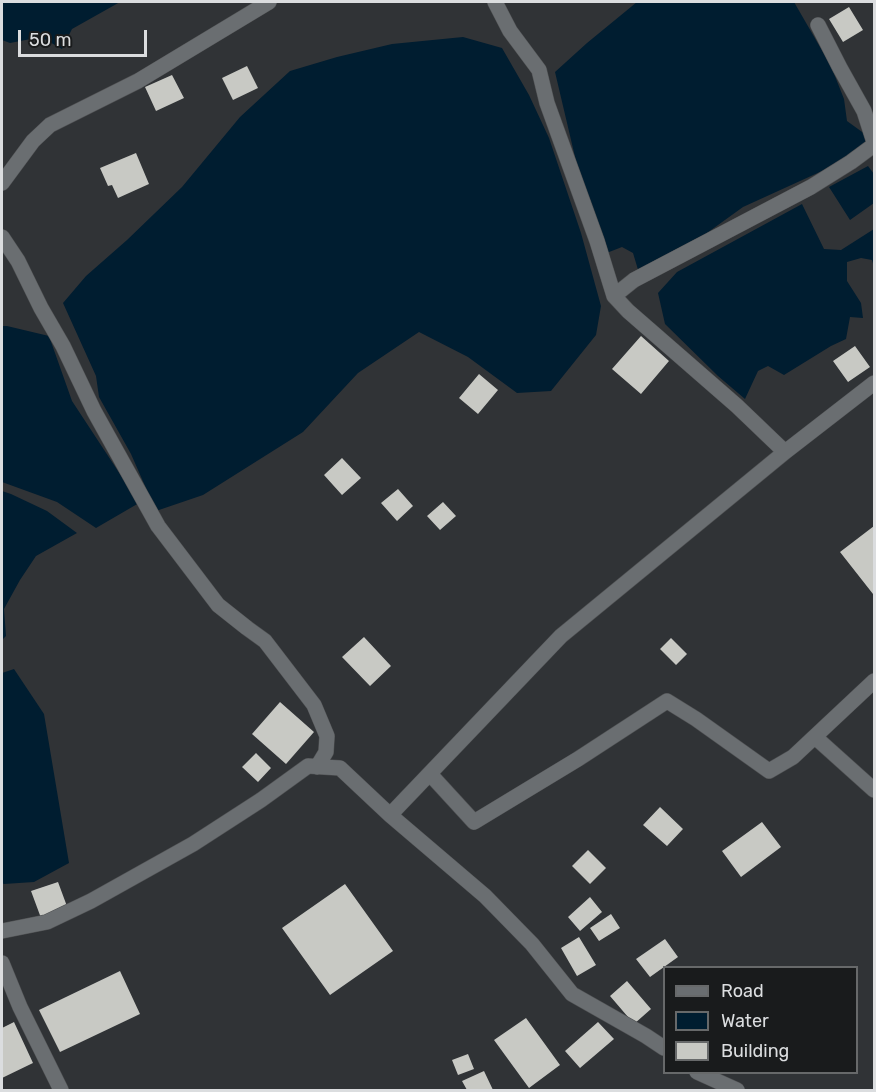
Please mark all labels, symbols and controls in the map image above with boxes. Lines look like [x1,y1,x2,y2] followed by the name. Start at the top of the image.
[21,18,150,56] scale bar
[29,29,72,51] text: 50 m
[663,966,858,1074] legend
[721,980,764,1002] text: Road
[721,1010,769,1032] text: Water
[721,1040,789,1062] text: Building

